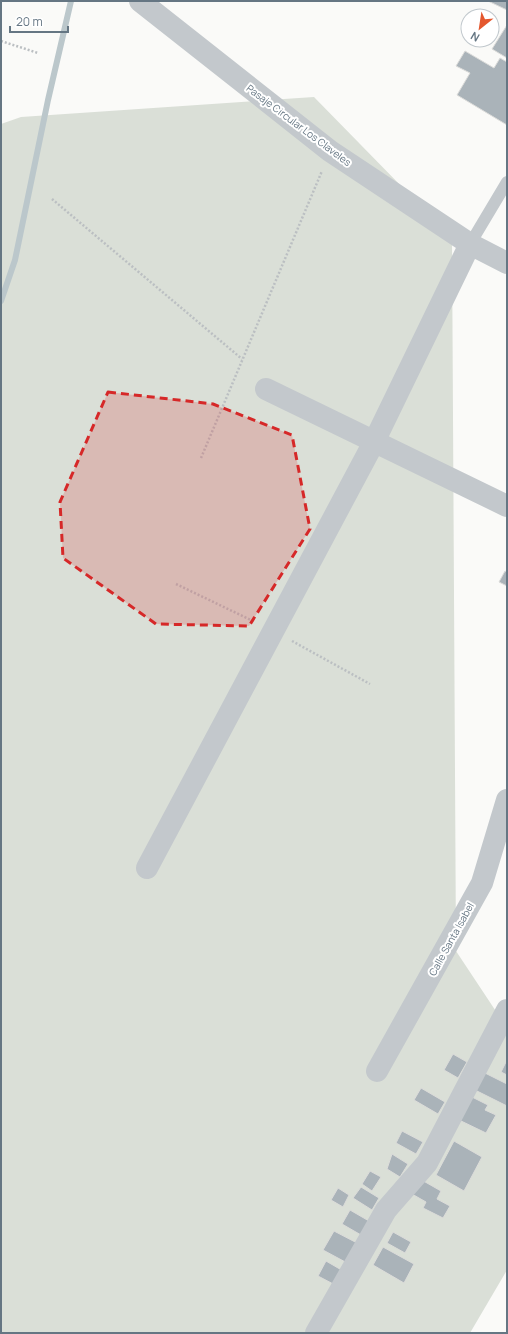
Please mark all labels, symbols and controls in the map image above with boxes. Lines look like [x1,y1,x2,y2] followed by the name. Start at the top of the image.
[10,8,68,34] scale bar
[460,8,500,48] north arrow
[16,13,43,30] text: 20 m
[467,29,482,46] text: N
[244,81,354,169] street label: Pasaje Circular Los Claveles
[425,900,477,978] street label: Calle Santa Isabel

